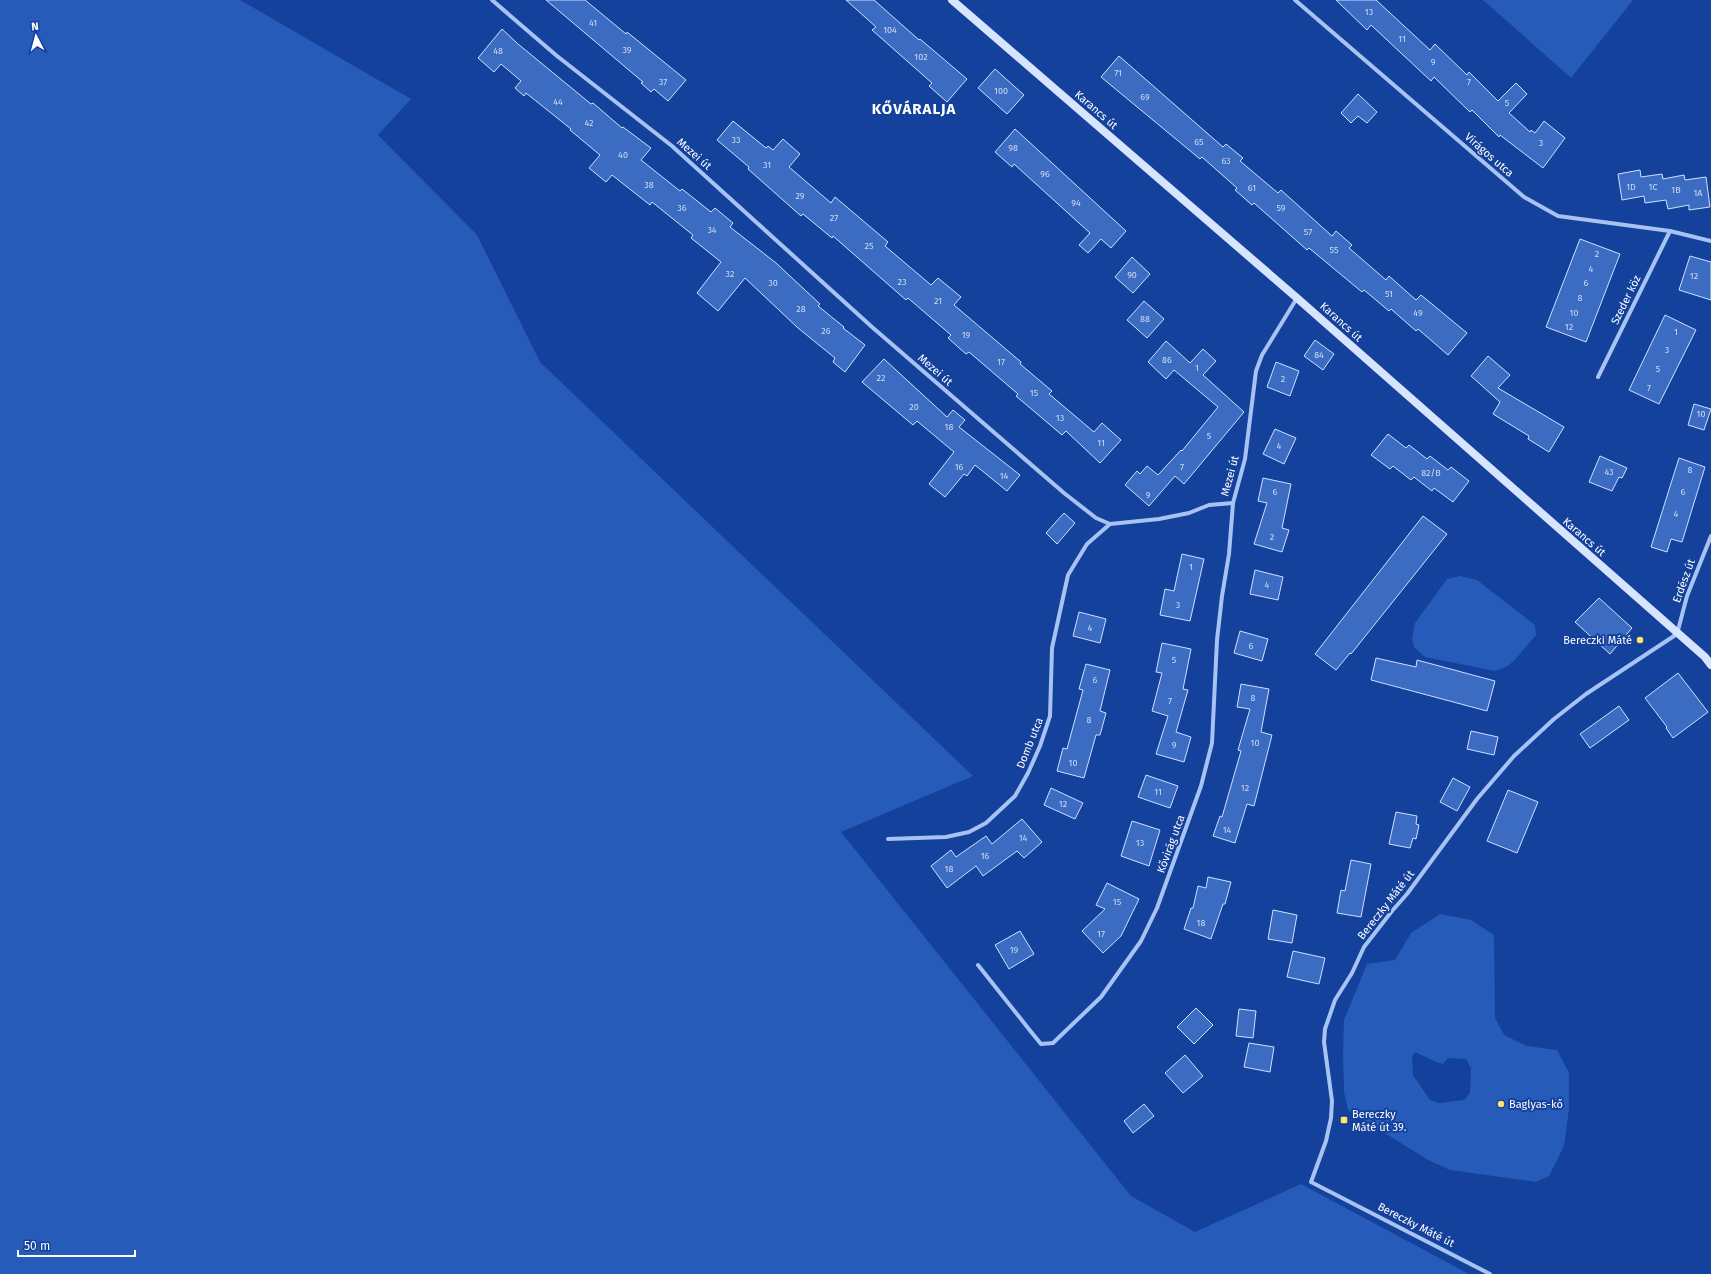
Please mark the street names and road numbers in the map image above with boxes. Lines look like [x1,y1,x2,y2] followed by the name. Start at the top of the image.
[1072,88,1120,132] street label: Karancs út
[1462,130,1516,180] street label: Virágos utca
[674,135,714,173] street label: Mezei út
[1609,273,1644,327] street label: Szeder köz
[1317,300,1365,344] street label: Karancs út
[915,351,955,389] street label: Mezei út
[1218,454,1242,498] street label: Mezei út
[1560,515,1608,559] street label: Karancs út
[1670,557,1698,605] street label: Erdész út
[1014,716,1046,770] street label: Domb utca
[1154,813,1188,875] street label: Kővirág utca
[1355,868,1417,942] street label: Bereczky Máté út
[1376,1200,1457,1250] street label: Bereczky Máté út

